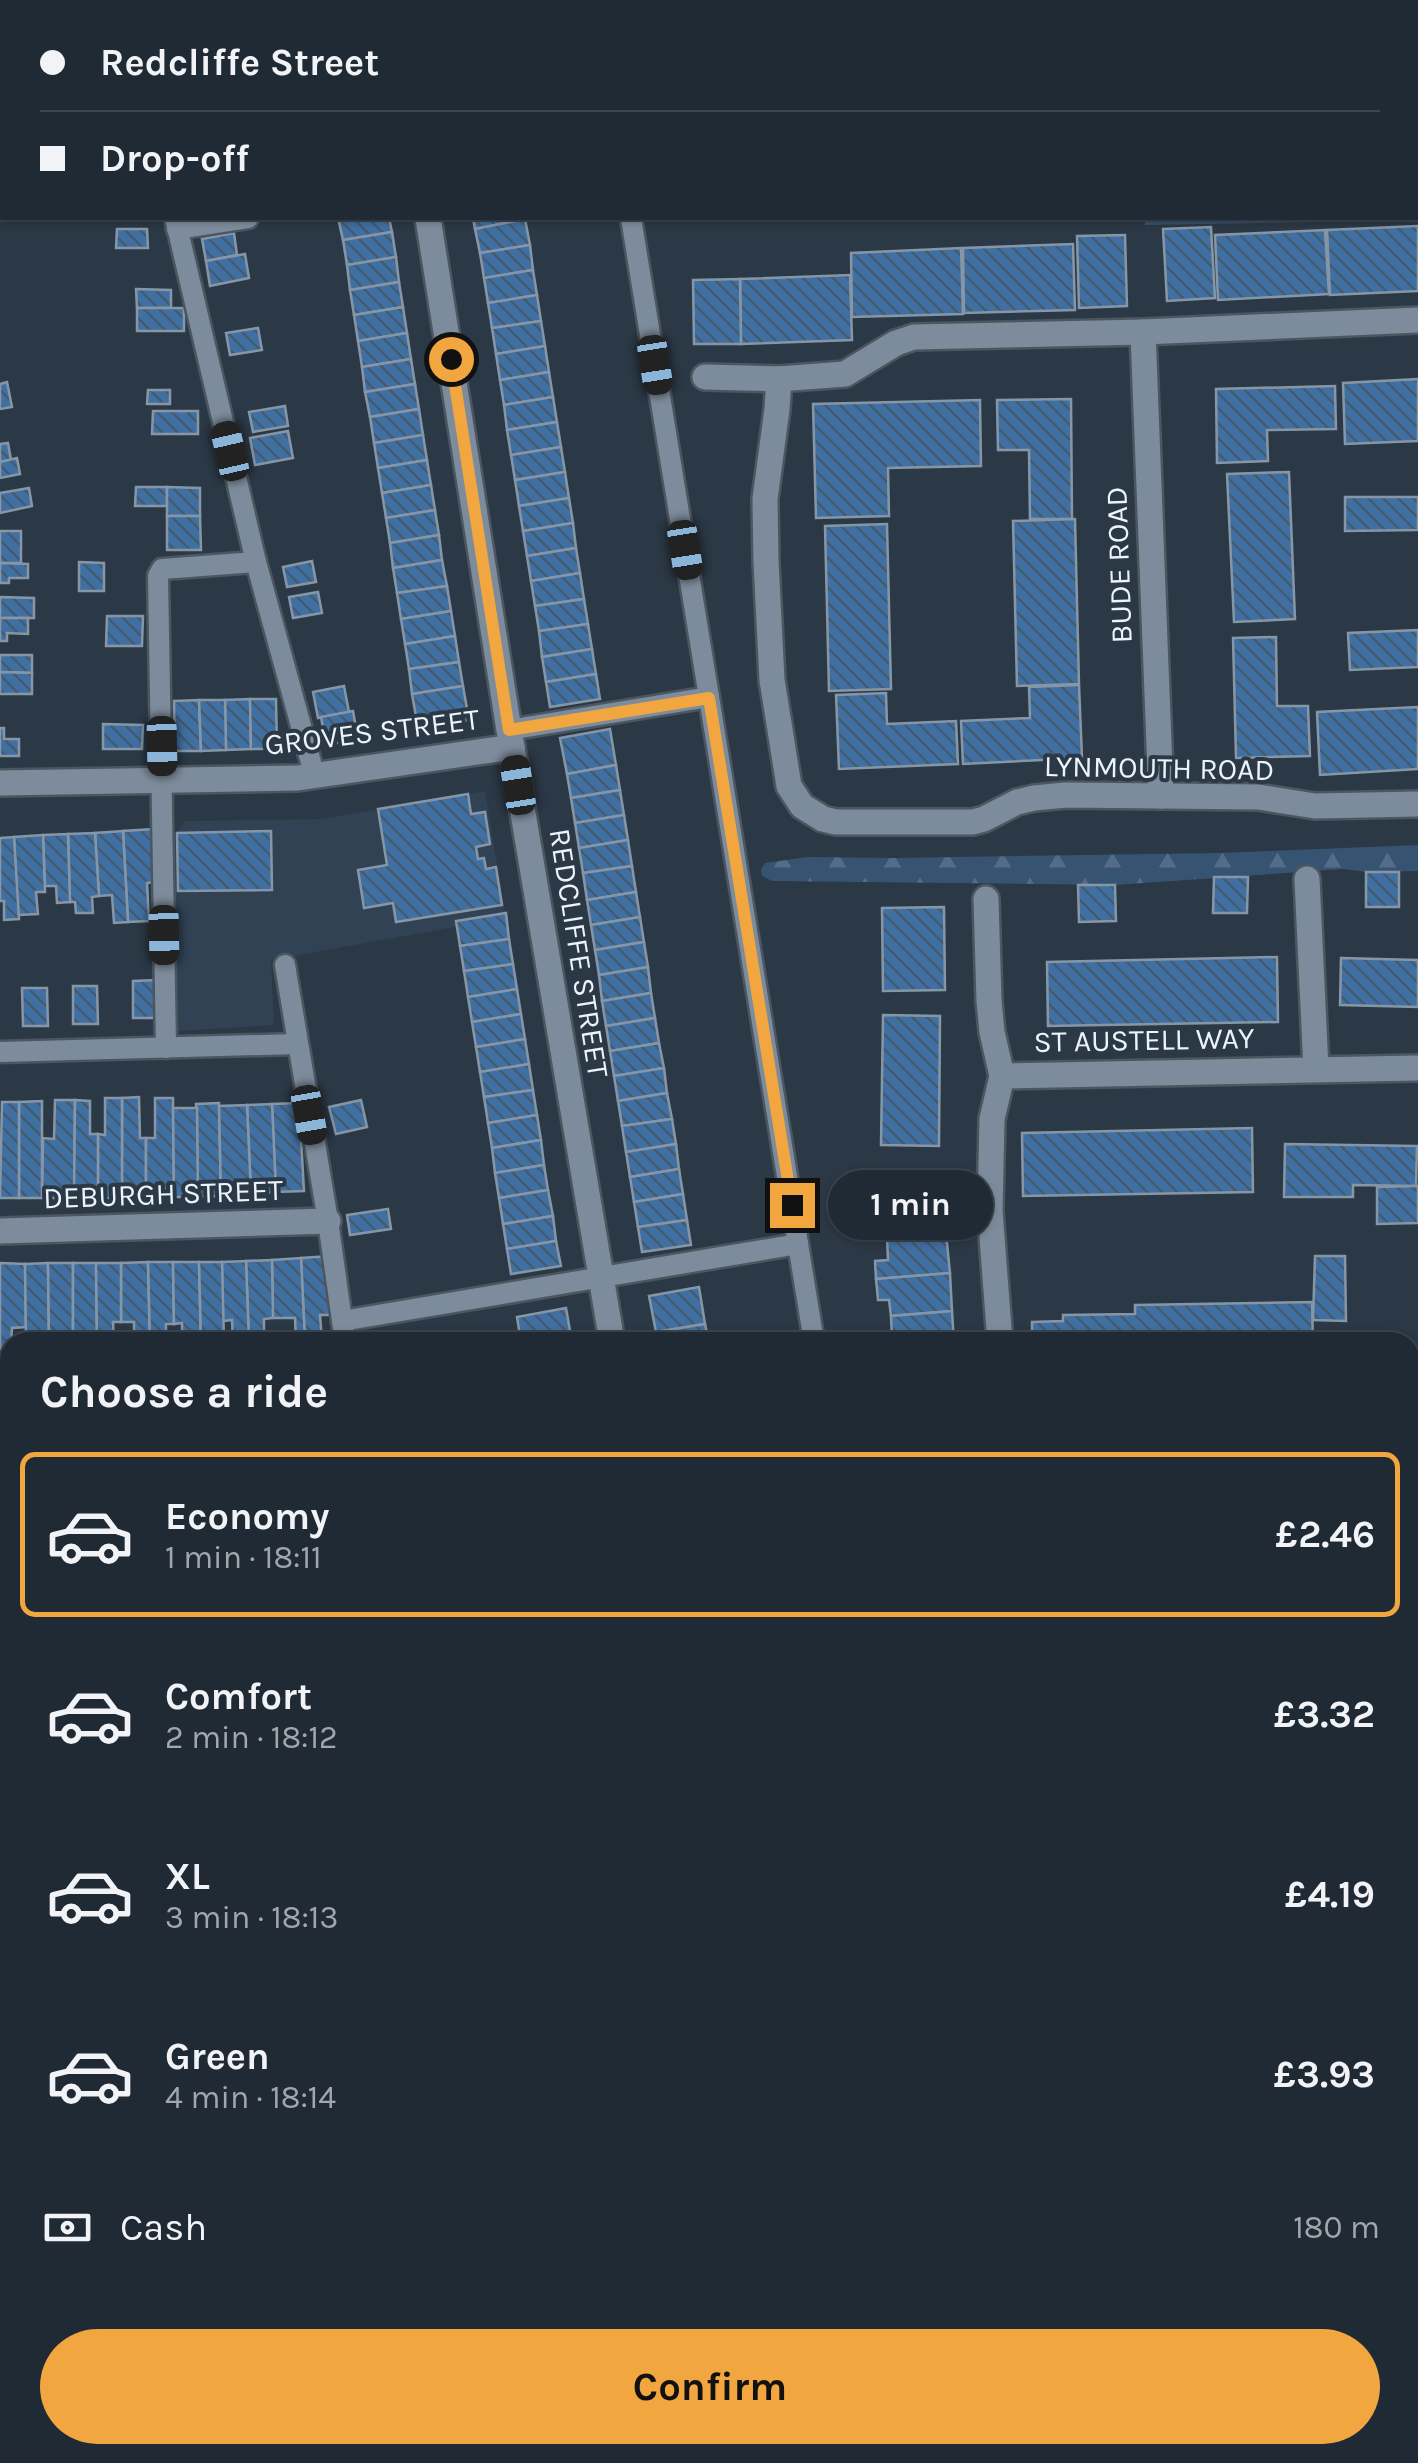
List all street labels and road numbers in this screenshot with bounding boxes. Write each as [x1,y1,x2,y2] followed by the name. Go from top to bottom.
[1098,486,1140,644] street label: BUDE ROAD
[263,701,481,763] street label: GROVES STREET
[1044,748,1274,788] street label: LYNMOUTH ROAD
[542,826,616,1080] street label: REDCLIFFE STREET
[1033,1020,1255,1060] street label: ST AUSTELL WAY
[42,1172,284,1216] street label: DEBURGH STREET

